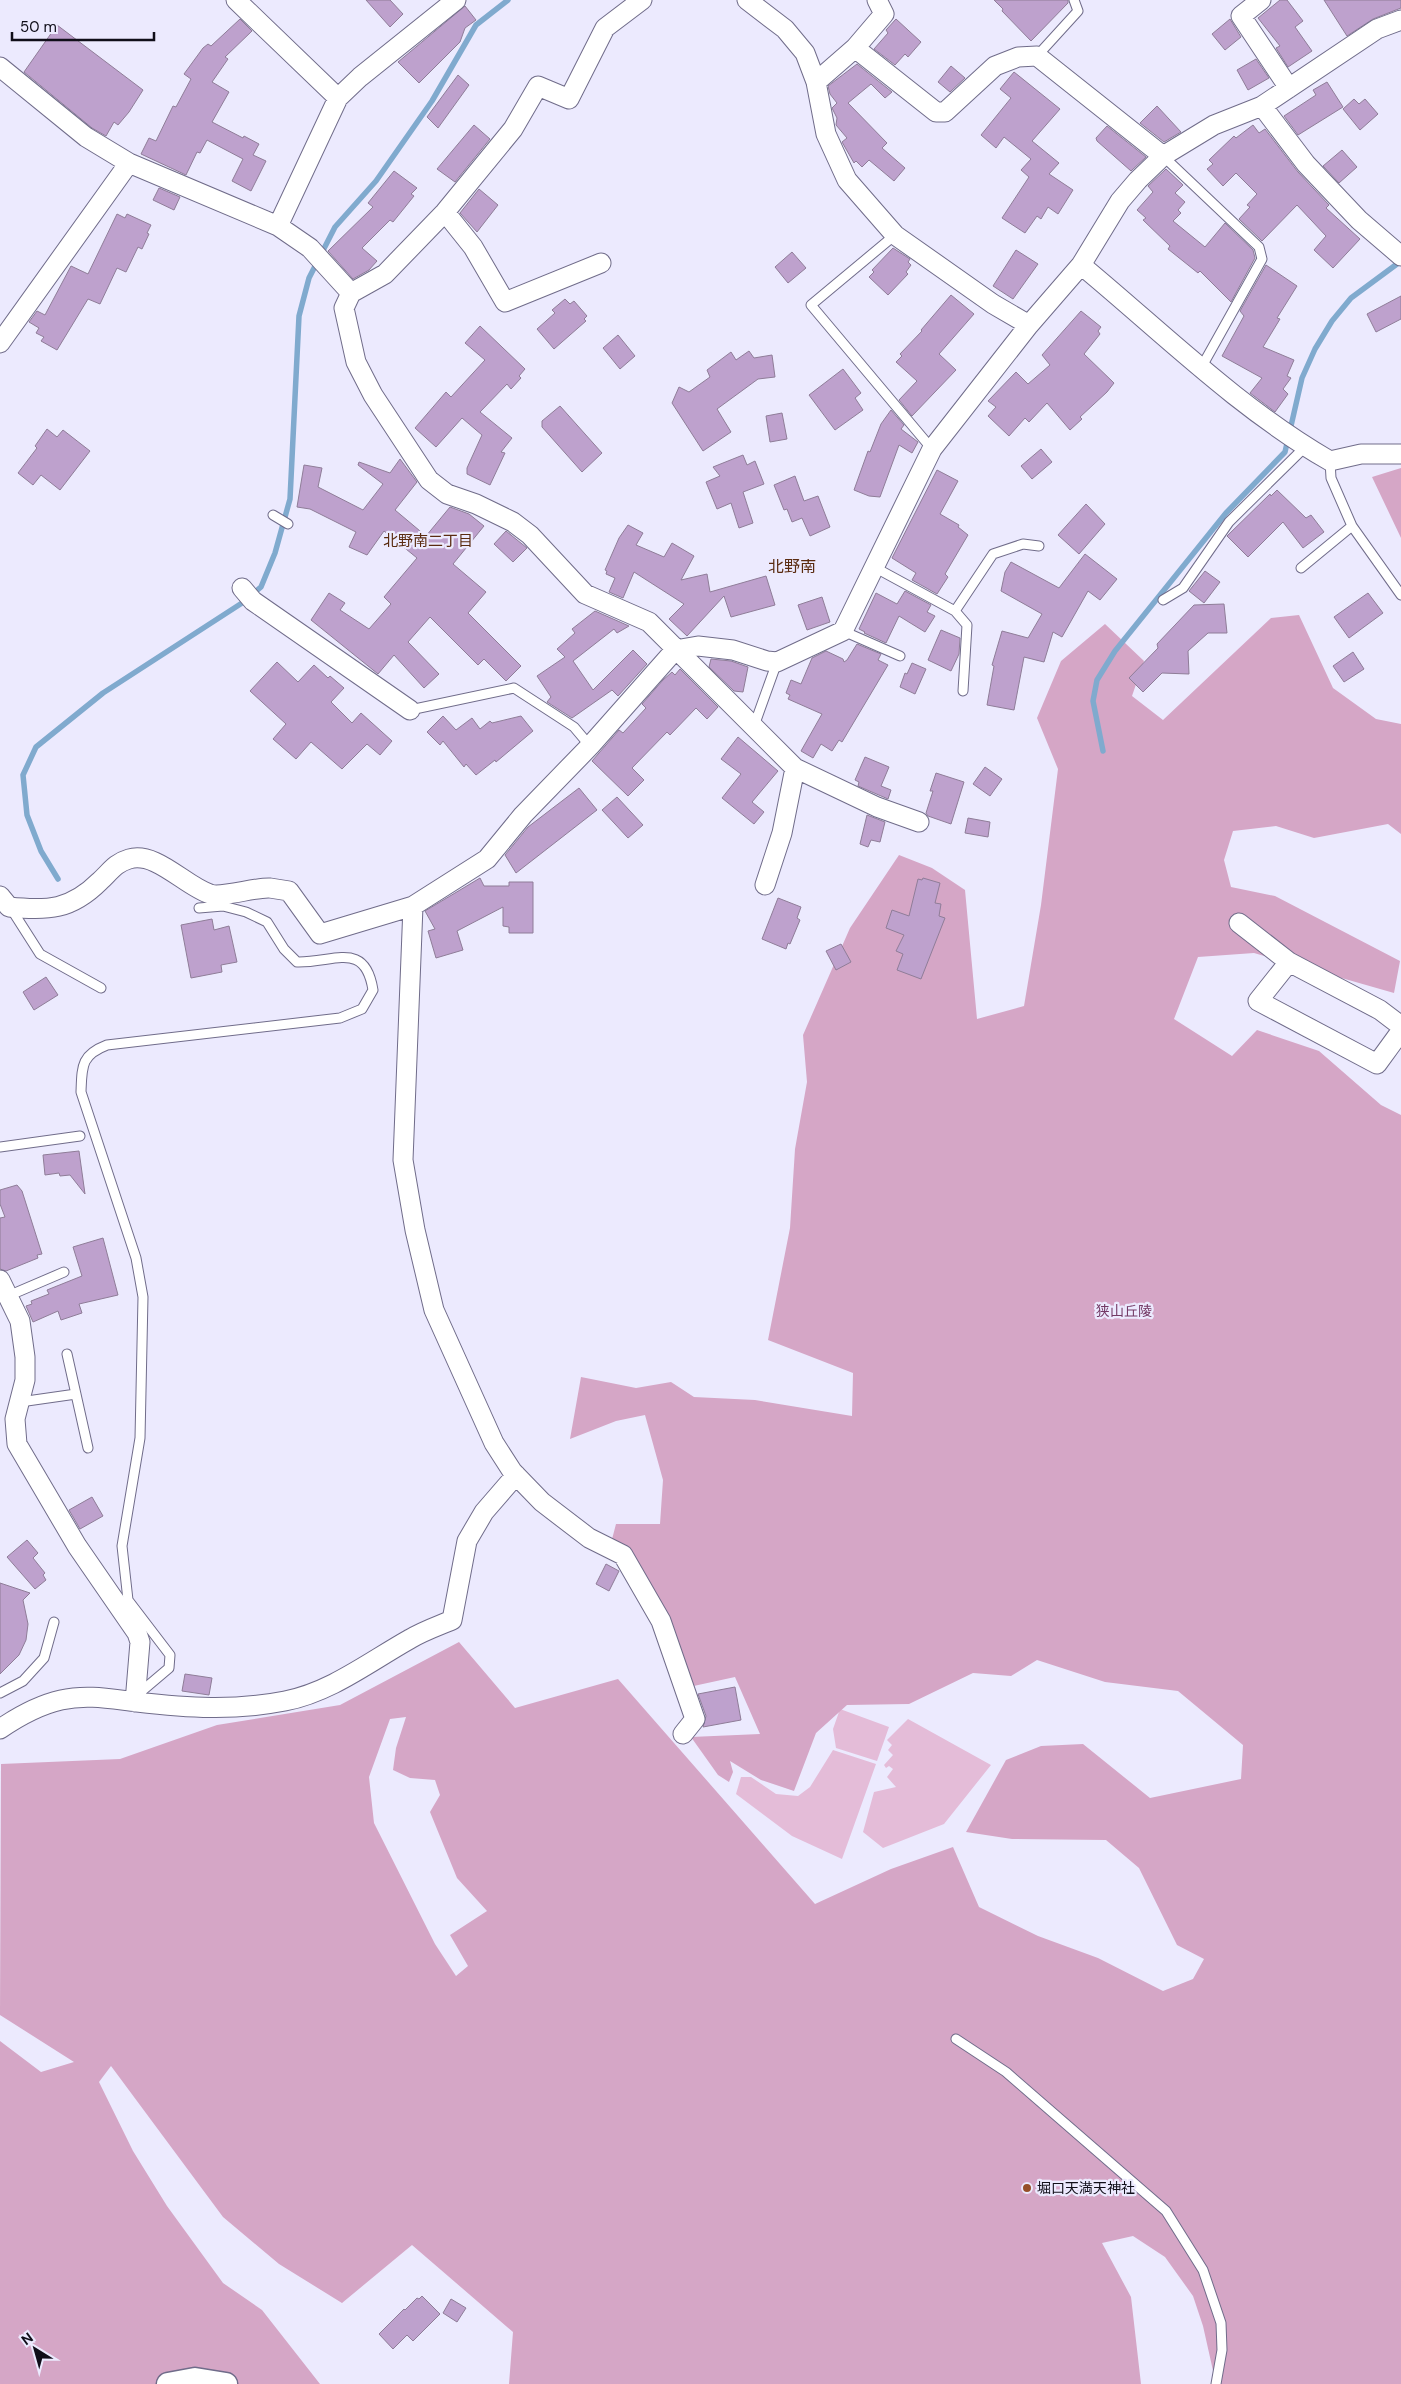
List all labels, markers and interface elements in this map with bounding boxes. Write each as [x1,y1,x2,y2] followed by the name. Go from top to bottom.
[12,10,155,42] scale bar
[20,17,57,37] text: 50 m
[383,531,473,551] district label: 北野南二丁目
[768,556,816,577] district label: 北野南
[1096,1302,1152,1320] park label: 狭山丘陵
[1037,2179,1135,2197] place label: 堀口天満天神社
[1021,2182,1033,2194] marker: 堀口天満天神社
[10,2324,60,2374] north arrow
[18,2328,37,2349] text: N

